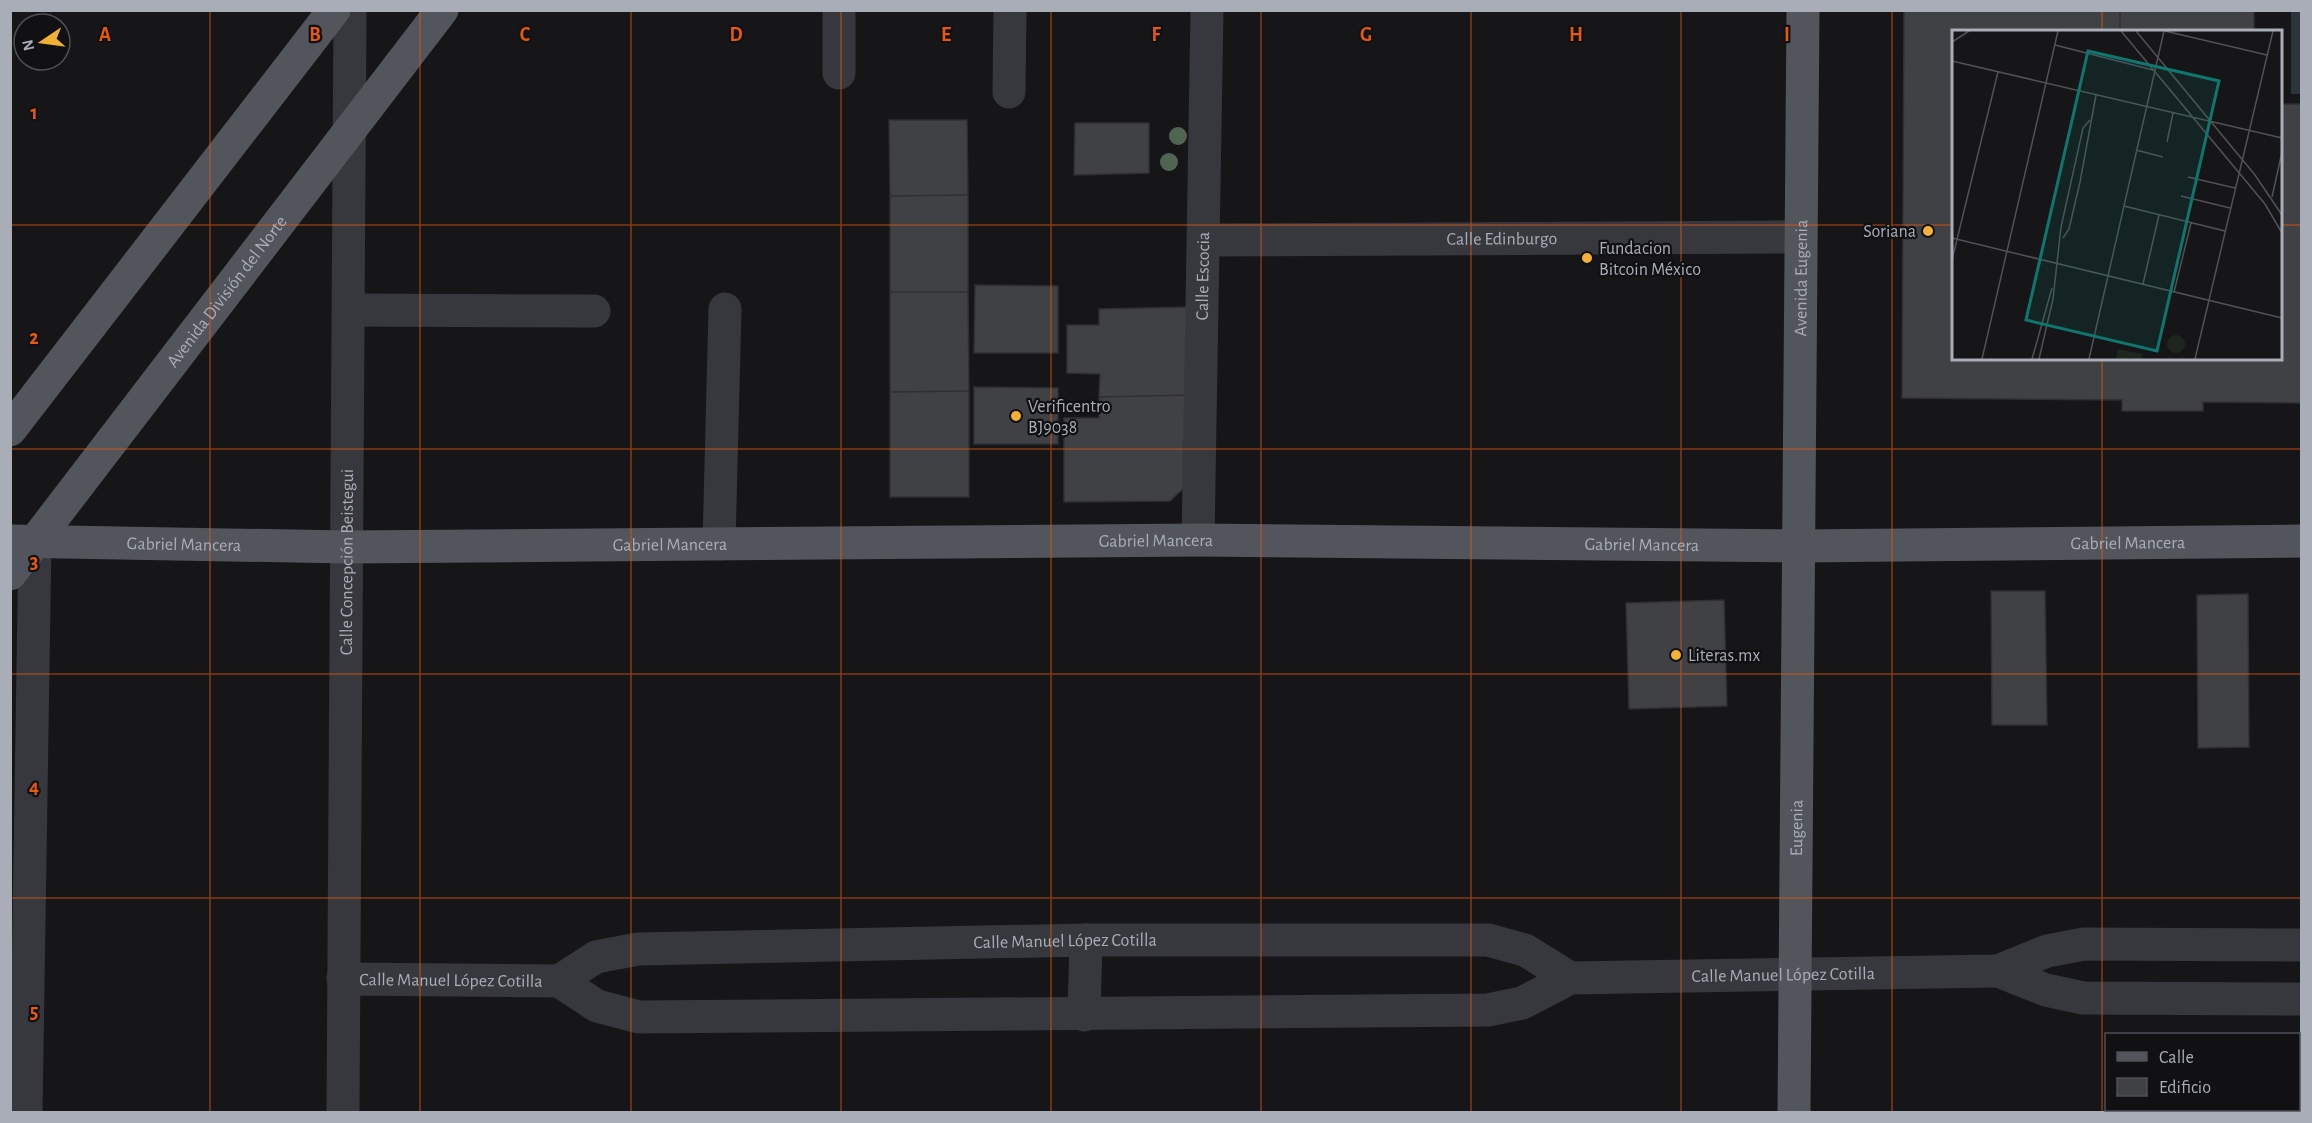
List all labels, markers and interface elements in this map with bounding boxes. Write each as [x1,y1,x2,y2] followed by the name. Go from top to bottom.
[12,12,72,72] north arrow
[99,25,111,45] text: A
[309,25,321,45] text: B
[520,25,531,45] text: C
[729,25,743,45] text: D
[941,25,951,45] text: E
[1151,25,1161,45] text: F
[1360,25,1372,45] text: G
[1569,25,1583,45] text: H
[1784,25,1790,45] text: I
[1952,30,2282,360] inset map
[19,38,37,52] text: N
[30,103,38,123] text: 1
[164,213,291,371] street label: Avenida División del Norte
[1792,220,1811,336] street label: Avenida Eugenia
[1863,223,1916,241] place label: Soriana
[1921,224,1935,238] marker: Soriana
[1447,230,1558,249] street label: Calle Edinburgo
[1194,232,1213,321] street label: Calle Escocia
[1599,240,1701,279] place label: Fundacion Bitcoin México
[1580,251,1594,265] marker: Fundacion Bitcoin México
[29,328,39,348] text: 2
[1028,398,1111,437] place label: Verificentro BJ9038
[1009,409,1023,423] marker: Verificentro BJ9038
[338,469,357,655] street label: Calle Concepción Beistegui
[1099,532,1213,551] street label: Gabriel Mancera
[2070,534,2185,553] street label: Gabriel Mancera
[126,535,241,555] street label: Gabriel Mancera
[613,536,727,555] street label: Gabriel Mancera
[1584,536,1699,555] street label: Gabriel Mancera
[30,552,38,572] text: 3
[1688,647,1760,665] place label: Literas.mx
[1669,648,1683,662] marker: Literas.mx
[29,777,39,797] text: 4
[1788,800,1807,856] street label: Eugenia
[973,932,1157,952] street label: Calle Manuel López Cotilla
[1691,965,1875,986] street label: Calle Manuel López Cotilla
[359,971,543,991] street label: Calle Manuel López Cotilla
[30,1002,38,1022] text: 5
[2105,1033,2300,1111] legend
[2159,1049,2194,1067] text: Calle
[2159,1079,2211,1097] text: Edificio

